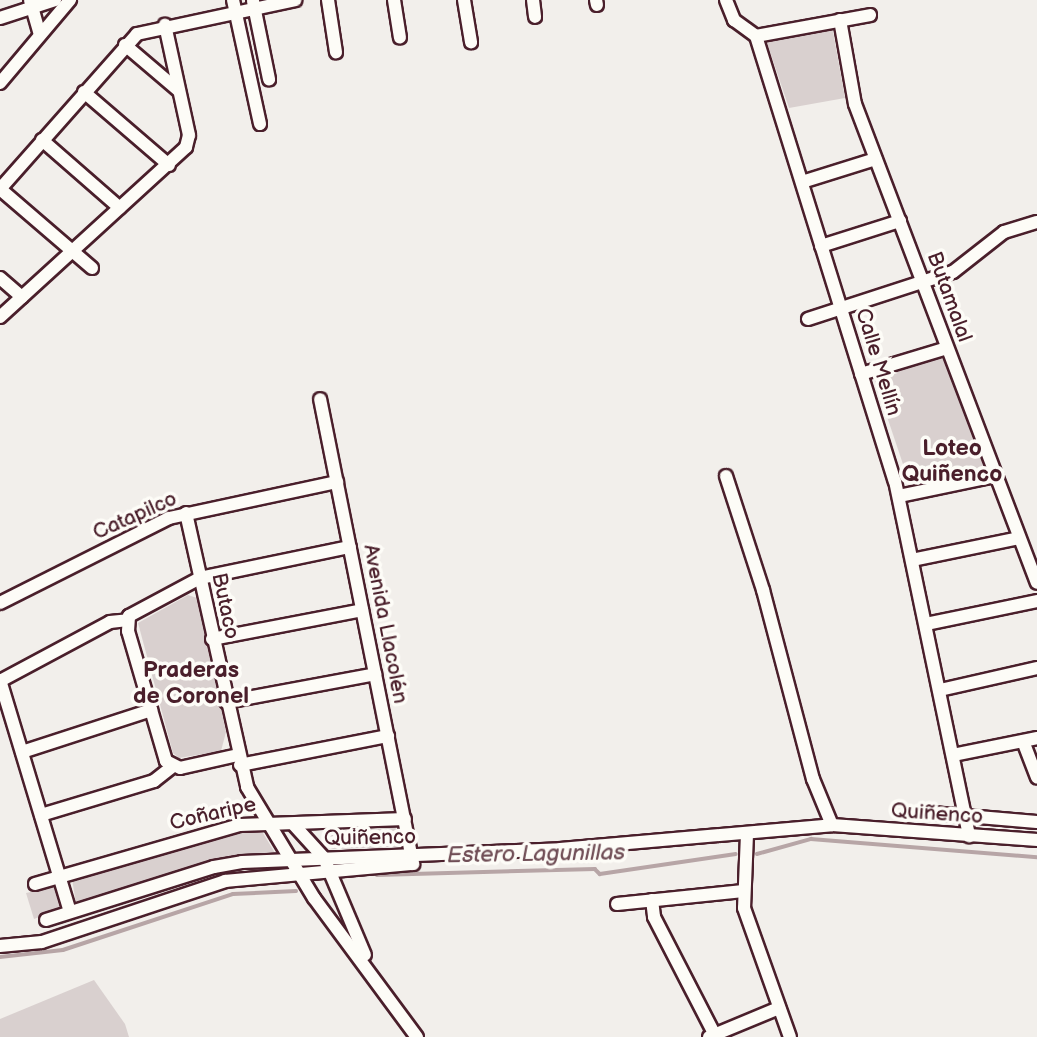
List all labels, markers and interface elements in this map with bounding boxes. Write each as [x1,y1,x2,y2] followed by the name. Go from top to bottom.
[921,248,977,346] street label: Butamalal
[850,305,906,419] street label: Calle Mellín
[902,434,1002,488] district label: Loteo Quiñenco
[89,486,181,546] street label: Catapilco
[357,542,413,706] street label: Avenida Llacolén
[206,571,244,641] street label: Butaco
[133,656,249,710] district label: Praderas de Coronel
[167,792,259,836] street label: Coñaripe
[890,798,984,830] street label: Quiñenco
[324,825,416,851] street label: Quiñenco
[447,839,625,869] water label: Estero Lagunillas

